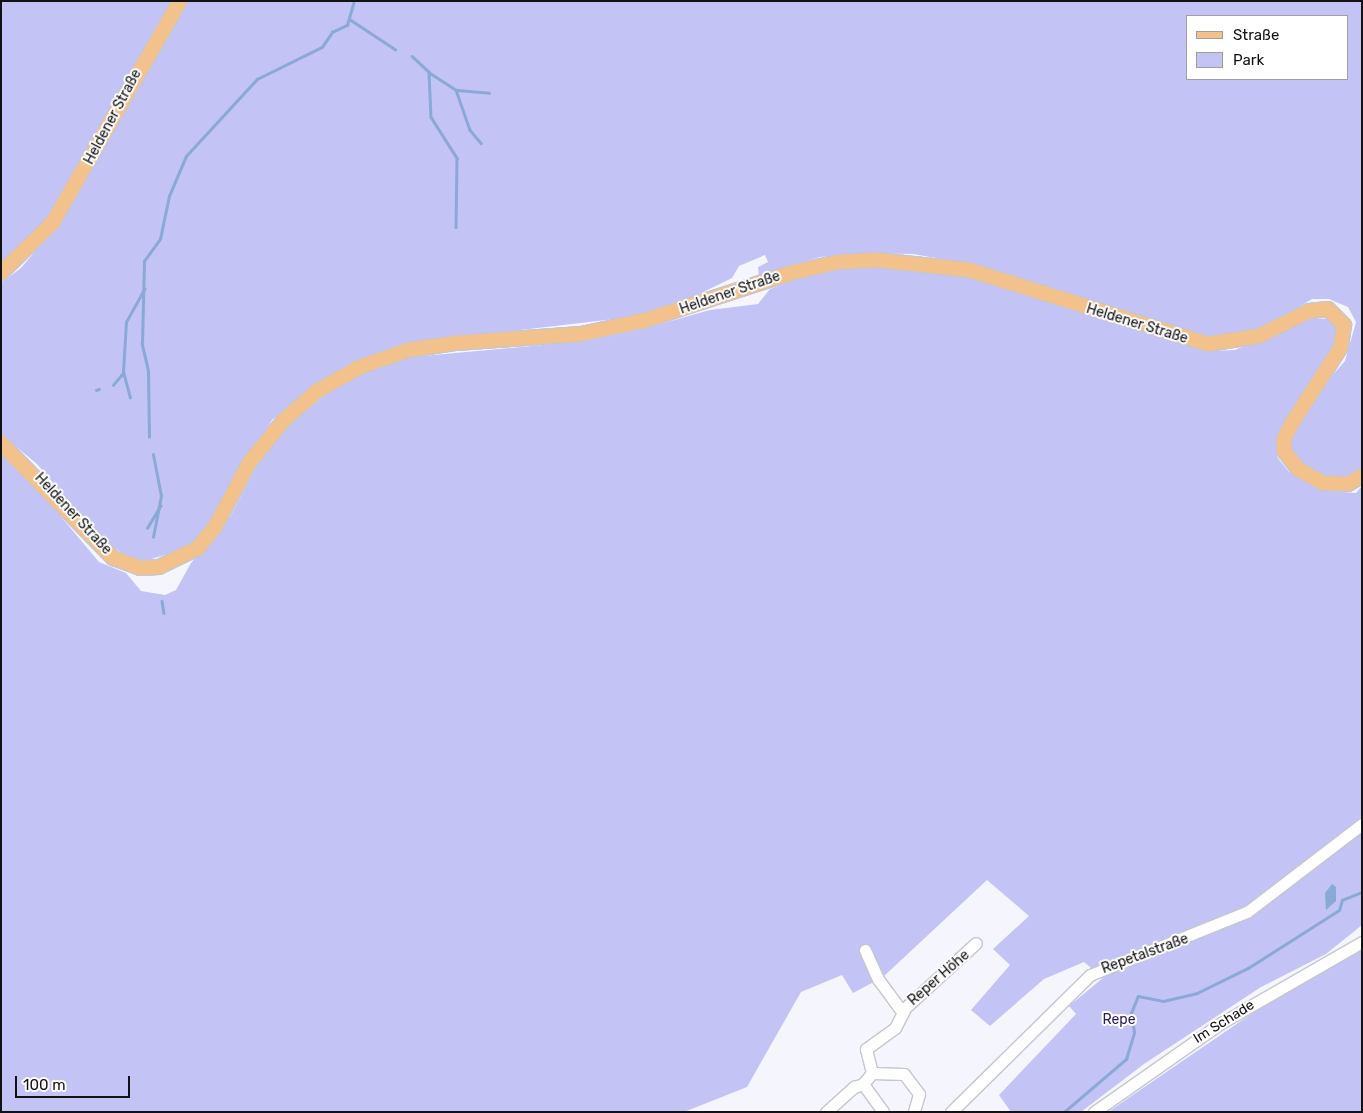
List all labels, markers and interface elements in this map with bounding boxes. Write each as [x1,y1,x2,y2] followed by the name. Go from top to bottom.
[1186,15,1348,80] legend
[1233,26,1279,44] text: Straße
[1233,51,1264,69] text: Park
[81,66,145,168] street label: Heldener Straße
[677,268,783,318] street label: Heldener Straße
[1084,301,1190,347] street label: Heldener Straße
[31,470,115,558] street label: Heldener Straße
[1099,930,1191,978] street label: Repetalstraße
[905,947,973,1009] street label: Reper Höhe
[1190,997,1258,1047] street label: Im Schade
[1102,1012,1136,1028] park label: Repe
[18,1066,132,1098] scale bar
[23,1076,65,1094] text: 100 m

